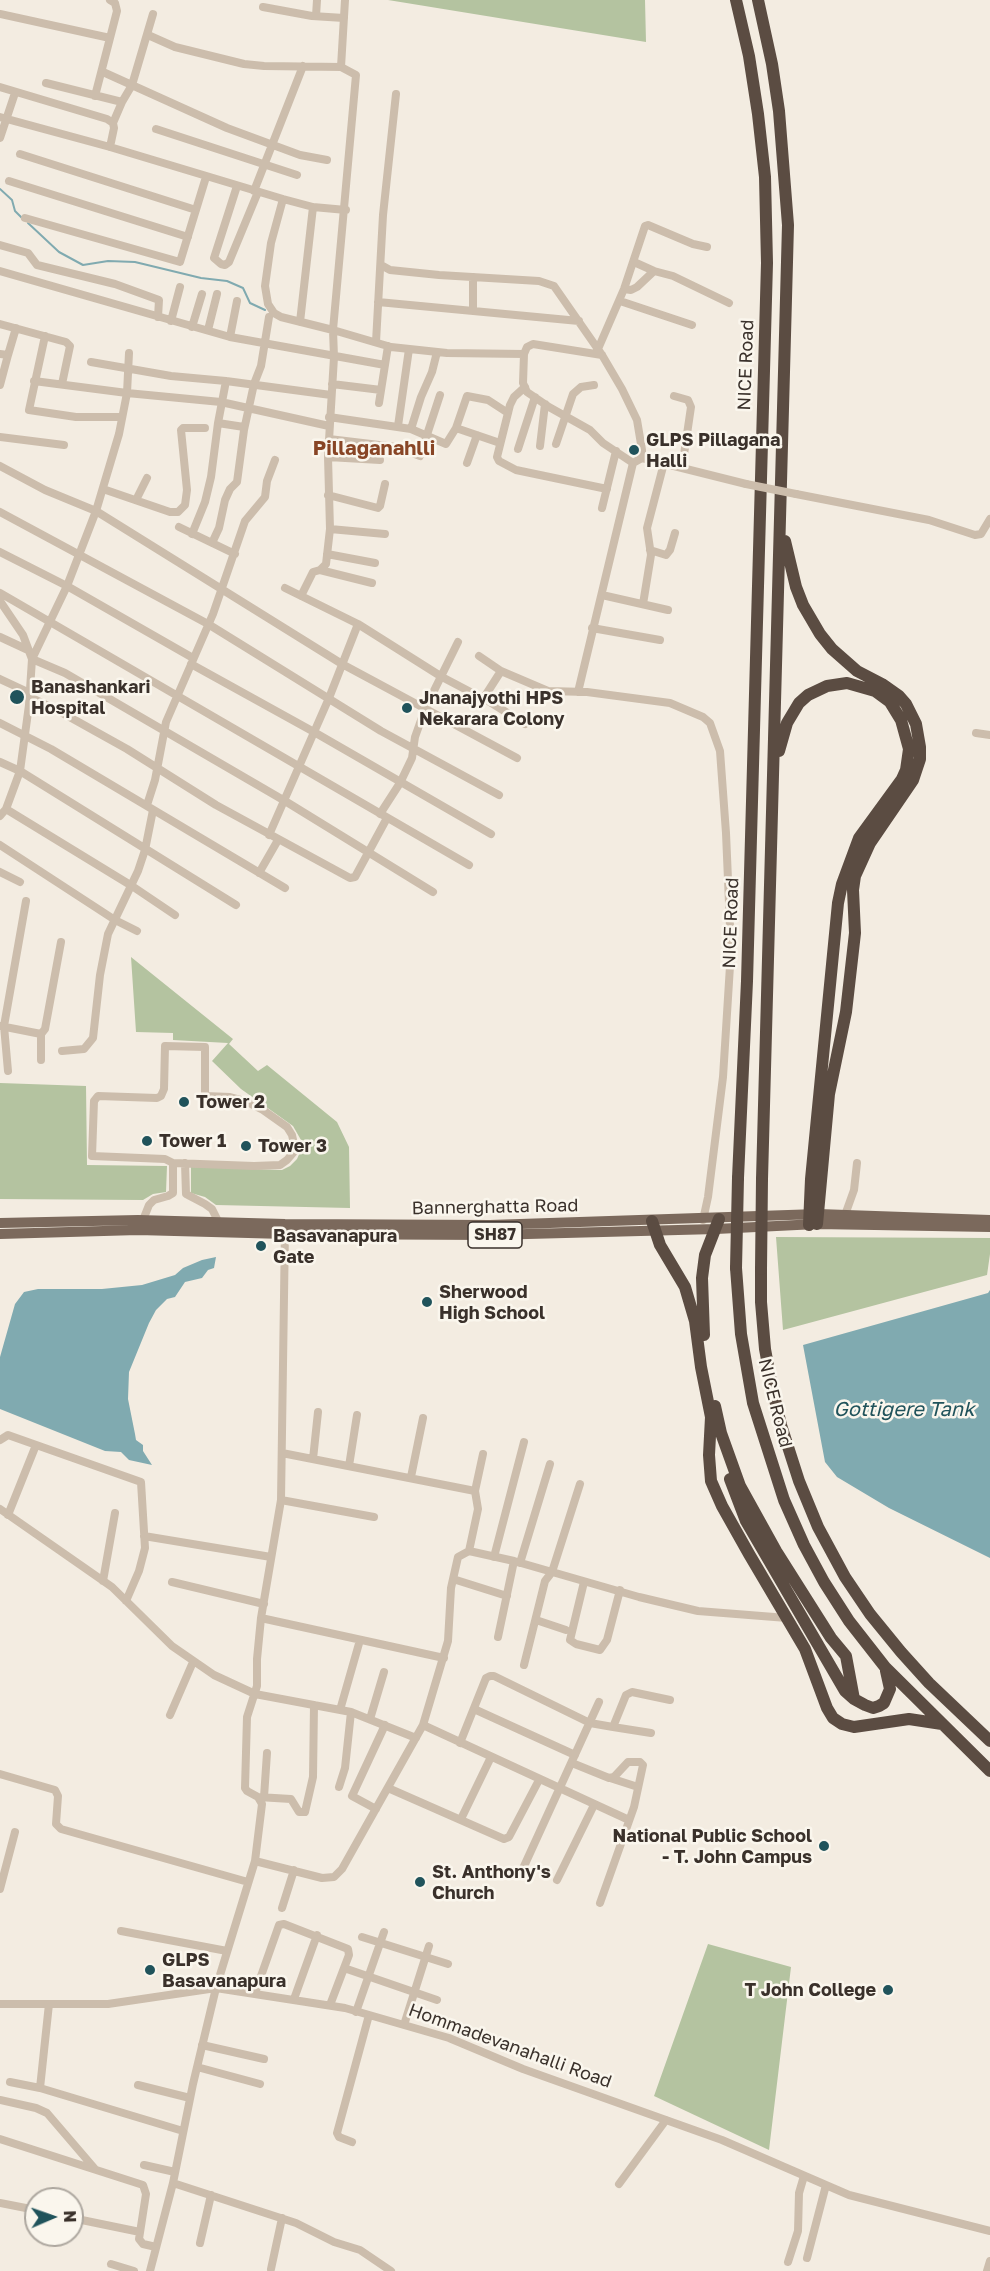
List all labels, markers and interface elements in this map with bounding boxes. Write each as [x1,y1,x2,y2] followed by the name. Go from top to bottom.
[734,319,758,411] street label: NICE Road
[646,429,780,472] place label: GLPS Pillagana Halli
[313,437,435,461] district label: Pillaganahlli
[627,443,641,457] marker: GLPS Pillagana Halli
[31,676,150,718] place label: Banashankari Hospital
[419,687,565,730] place label: Jnanajyothi HPS Nekarara Colony
[8,688,26,706] marker: Banashankari Hospital
[400,701,414,715] marker: Jnanajyothi HPS Nekarara Colony
[719,877,743,969] street label: NICE Road
[196,1091,265,1113] place label: Tower 2
[177,1095,191,1109] marker: Tower 2
[159,1130,226,1152] place label: Tower 1
[140,1134,154,1148] marker: Tower 1
[258,1135,327,1157] place label: Tower 3
[239,1139,253,1153] marker: Tower 3
[411,1195,579,1219] street label: Bannerghatta Road
[468,1222,522,1248] road number: SH87
[273,1225,397,1268] place label: Basavanapura Gate
[254,1239,268,1253] marker: Basavanapura Gate
[439,1281,545,1324] place label: Sherwood High School
[420,1295,434,1309] marker: Sherwood High School
[753,1356,797,1450] street label: NICE Road
[834,1398,974,1422] water label: Gottigere Tank
[613,1825,812,1868] place label: National Public School - T. John Campus
[817,1839,831,1853] marker: National Public School - T. John Campus
[432,1861,551,1904] place label: St. Anthony's Church
[413,1875,427,1889] marker: St. Anthony's Church
[162,1949,286,1992] place label: GLPS Basavanapura
[143,1963,157,1977] marker: GLPS Basavanapura
[745,1979,876,2001] place label: T John College
[881,1983,895,1997] marker: T John College
[405,1999,615,2093] street label: Hommadevanahalli Road
[24,2187,84,2247] north arrow
[60,2210,80,2223] text: N

